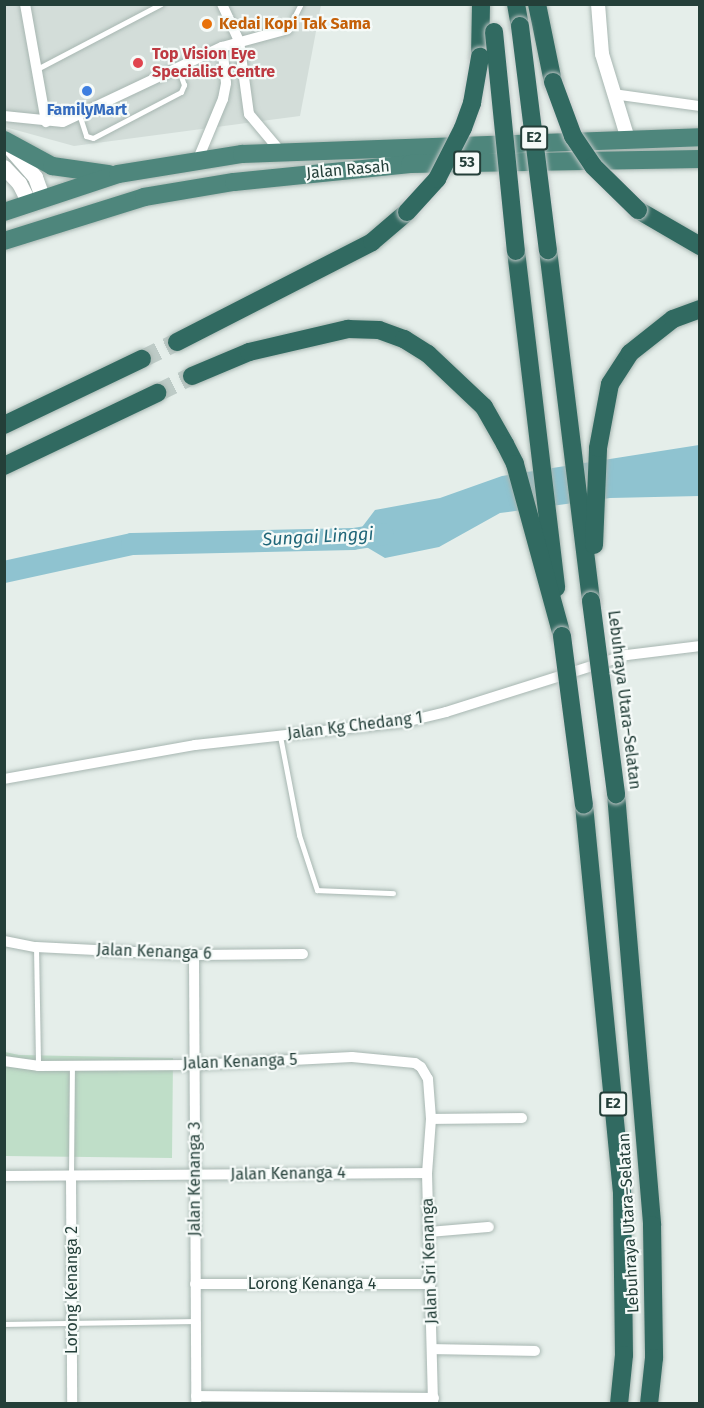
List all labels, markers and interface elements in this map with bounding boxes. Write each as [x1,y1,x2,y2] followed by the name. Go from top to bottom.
[219,14,371,34] place label: Kedai Kopi Tak Sama
[200,17,214,31] marker: Kedai Kopi Tak Sama
[152,44,275,82] place label: Top Vision Eye Specialist Centre
[129,54,147,72] marker: Top Vision Eye Specialist Centre
[80,84,94,98] marker: FamilyMart
[47,100,127,120] place label: FamilyMart
[519,126,549,150] road number: E2
[452,151,482,175] road number: 53
[305,157,391,183] street label: Jalan Rasah
[262,523,374,551] water label: Sungai Linggi
[603,609,645,791] street label: Lebuhraya Utara–Selatan
[286,708,424,744] street label: Jalan Kg Chedang 1
[96,940,212,964] street label: Jalan Kenanga 6
[182,1050,298,1074] street label: Jalan Kenanga 5
[598,1092,628,1116] road number: E2
[185,1122,205,1236] street label: Jalan Kenanga 3
[615,1132,643,1314] street label: Lebuhraya Utara–Selatan
[230,1163,346,1185] street label: Jalan Kenanga 4
[418,1198,442,1324] street label: Jalan Sri Kenanga
[62,1226,82,1354] street label: Lorong Kenanga 2
[248,1274,376,1294] street label: Lorong Kenanga 4

